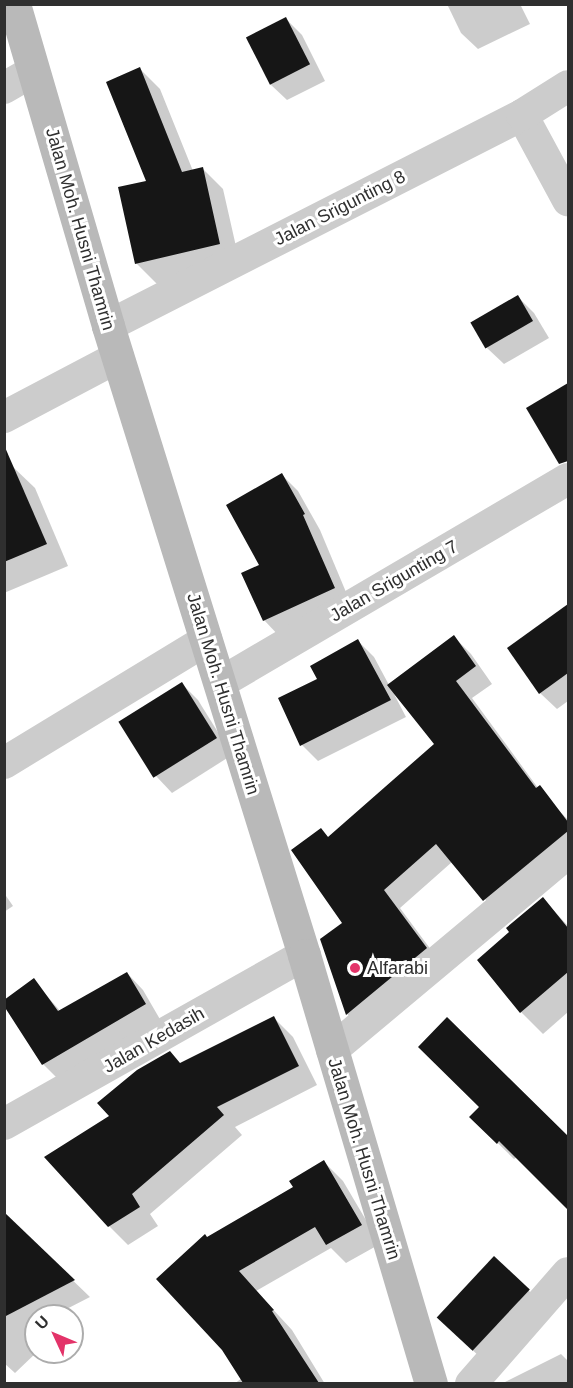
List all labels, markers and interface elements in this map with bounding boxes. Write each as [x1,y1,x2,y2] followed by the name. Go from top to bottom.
[41,125,119,333] street label: Jalan Moh. Husni Thamrin
[271,166,409,250] street label: Jalan Srigunting 8
[326,536,462,626] street label: Jalan Srigunting 7
[182,590,264,798] street label: Jalan Moh. Husni Thamrin
[367,957,428,979] place label: Alfarabi
[348,961,362,975] marker: Alfarabi
[100,1002,208,1078] street label: Jalan Kedasih
[323,1055,405,1263] street label: Jalan Moh. Husni Thamrin
[24,1304,84,1364] north arrow
[32,1312,52,1333] text: U

